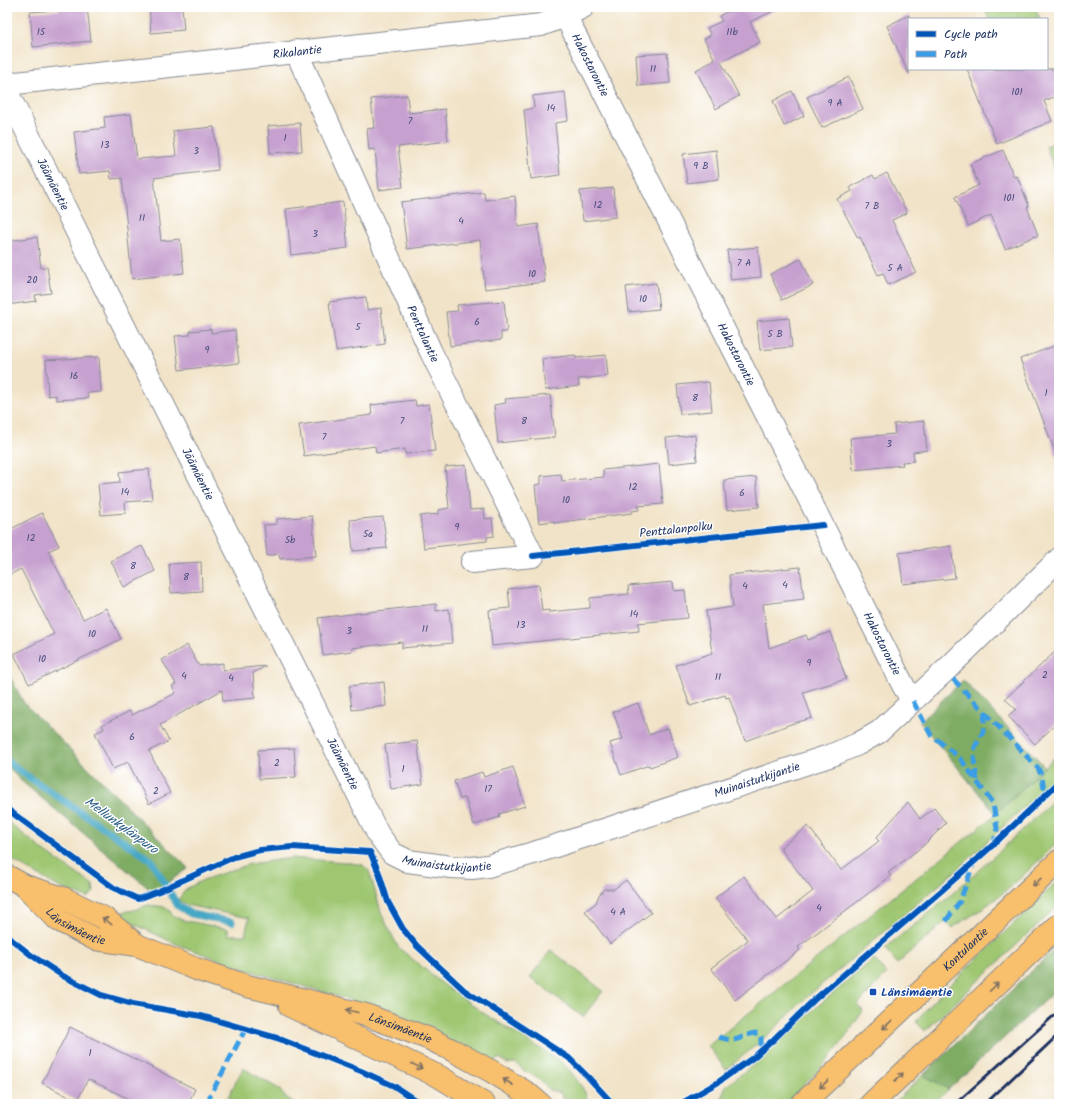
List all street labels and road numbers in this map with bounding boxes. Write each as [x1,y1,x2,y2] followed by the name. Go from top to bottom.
[566,30,615,101] street label: Hakostarontie
[272,40,323,64] street label: Rikalantie
[32,154,75,214] street label: Jäämäentie
[402,302,445,366] street label: Penttalantie
[712,319,760,390] street label: Hakostarontie
[177,444,219,504] street label: Jäämäentie
[638,517,714,543] street label: Penttalanpolku
[858,609,906,679] street label: Hakostarontie
[322,734,364,794] street label: Jäämäentie
[711,756,803,803] street label: Muinaistutkijantie
[398,850,494,878] street label: Muinaistutkijantie
[41,903,107,950] street label: Länsimäentie
[938,922,993,976] street label: Kontulantie
[366,1007,435,1049] street label: Länsimäentie

